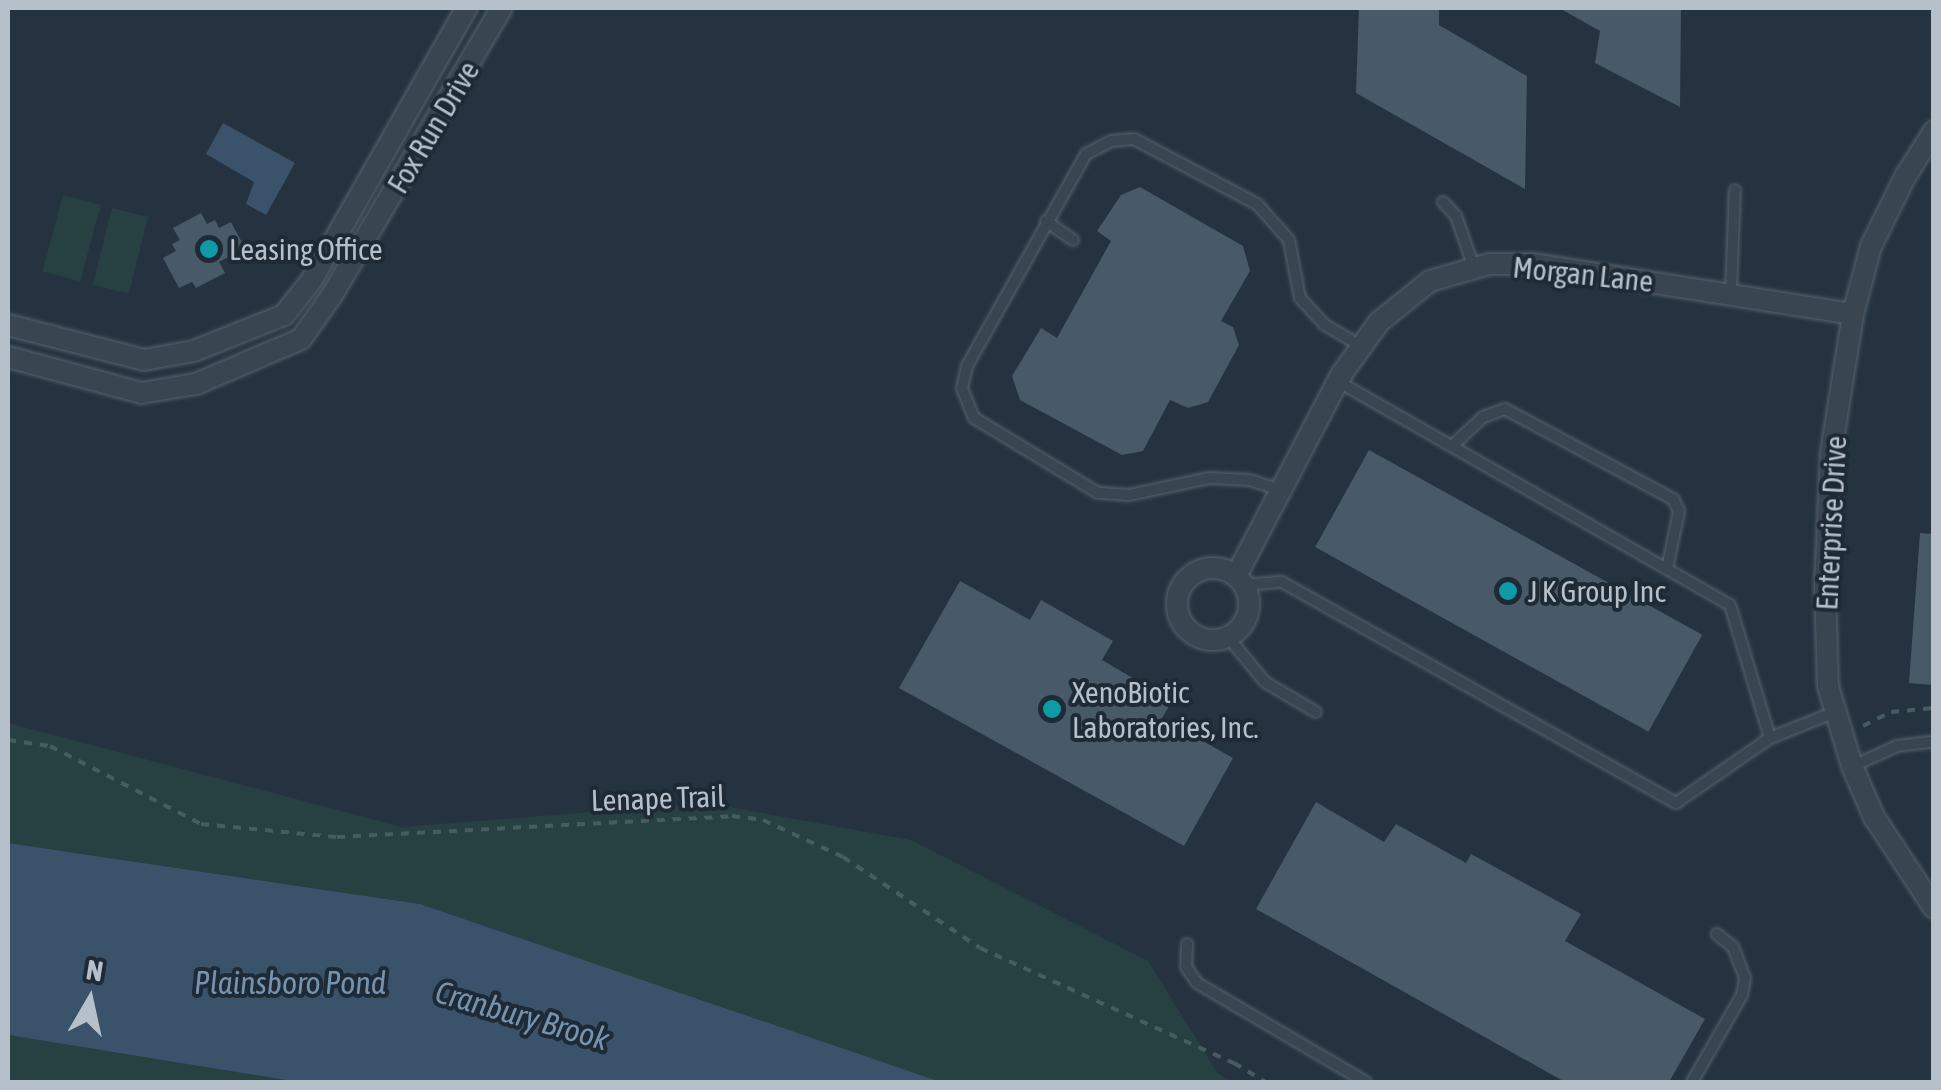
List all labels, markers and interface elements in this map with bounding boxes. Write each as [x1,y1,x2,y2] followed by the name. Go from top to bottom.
[379,54,487,200] street label: Fox Run Drive
[229,231,383,267] place label: Leasing Office
[198,238,220,260] marker: Leasing Office
[1511,249,1655,299] street label: Morgan Lane
[1808,435,1854,611] street label: Enterprise Drive
[1528,573,1665,609] place label: J K Group Inc
[1497,580,1519,602] marker: J K Group Inc
[1072,674,1259,744] place label: XenoBiotic Laboratories, Inc.
[1041,698,1063,720] marker: XenoBiotic Laboratories, Inc.
[590,778,726,818] street label: Lenape Trail
[40,950,140,1050] north arrow
[84,953,105,987] text: N
[194,964,386,1002] water label: Plainsboro Pond
[431,973,613,1059] water label: Cranbury Brook

